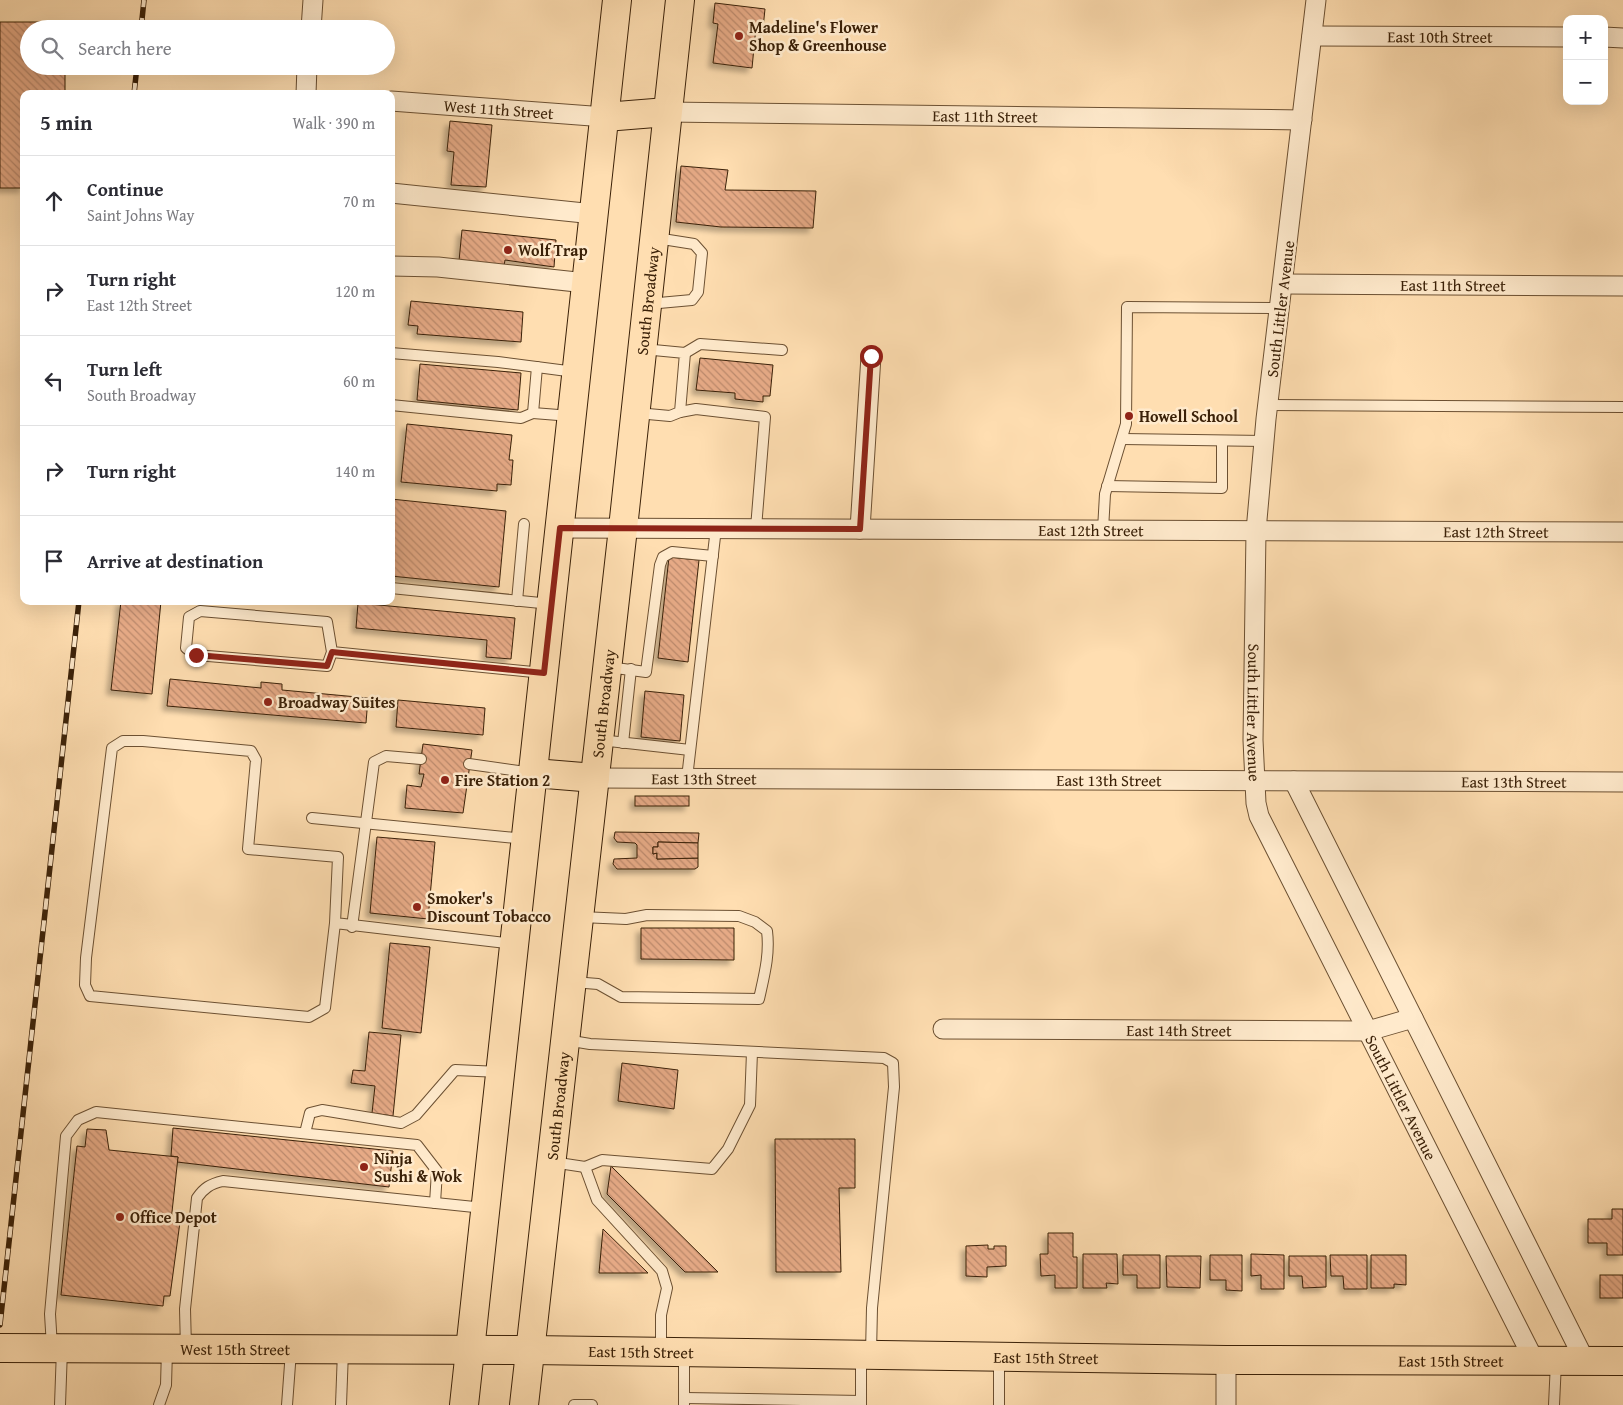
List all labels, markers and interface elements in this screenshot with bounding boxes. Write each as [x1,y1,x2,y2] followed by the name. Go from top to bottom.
[749,15,887,57] place label: Madeline's Flower Shop & Greenhouse
[1563,15,1608,105] map controls
[1563,15,1608,60] button: +
[20,20,395,75] search box
[1387,24,1493,49] street label: East 10th Street
[733,30,745,42] marker: Madeline's Flower Shop & Greenhouse
[38,34,66,62] icon: search
[78,34,172,62] text: Search here
[1563,60,1608,105] button: −
[443,93,555,125] street label: West 11th Street
[932,103,1038,129] street label: East 11th Street
[40,107,92,138] text: 5 min
[292,111,375,135] text: Walk · 390 m
[87,175,164,203] text: Continue
[40,187,68,215] icon: ahead
[343,189,375,213] text: 70 m
[87,203,195,227] text: Saint Johns Way
[518,238,588,262] place label: Wolf Trap
[1260,239,1300,379] street label: South Littler Avenue
[502,244,514,256] marker: Wolf Trap
[630,245,665,356] street label: South Broadway
[87,265,176,293] text: Turn right
[1400,273,1506,297] street label: East 11th Street
[40,277,68,305] icon: right
[335,279,375,303] text: 120 m
[87,293,192,317] text: East 12th Street
[860,345,883,368] route start
[87,355,162,383] text: Turn left
[40,367,68,395] icon: left
[343,369,375,393] text: 60 m
[87,383,196,407] text: South Broadway
[1139,404,1238,428] place label: Howell School
[1123,410,1135,422] marker: Howell School
[40,457,68,485] icon: right
[87,457,176,485] text: Turn right
[335,459,375,483] text: 140 m
[1038,518,1144,542] street label: East 12th Street
[1443,519,1549,544] street label: East 12th Street
[40,547,68,575] icon: arrive
[87,547,263,575] text: Arrive at destination
[185,644,208,667] route end
[1241,644,1267,782] street label: South Littler Avenue
[585,648,621,759] street label: South Broadway
[278,690,396,714] place label: Broadway Suites
[262,696,274,708] marker: Broadway Suites
[651,766,757,791] street label: East 13th Street
[455,768,550,792] place label: Fire Station 2
[1056,768,1162,792] street label: East 13th Street
[1461,769,1567,794] street label: East 13th Street
[439,774,451,786] marker: Fire Station 2
[427,886,551,928] place label: Smoker's Discount Tobacco
[411,901,423,913] marker: Smoker's Discount Tobacco
[1126,1018,1232,1042] street label: East 14th Street
[1359,1030,1443,1164] street label: South Littler Avenue
[540,1050,576,1161] street label: South Broadway
[374,1146,463,1188] place label: Ninja Sushi & Wok
[358,1161,370,1173] marker: Ninja Sushi & Wok
[130,1205,217,1229] place label: Office Depot
[114,1211,126,1223] marker: Office Depot
[180,1337,290,1361] street label: West 15th Street
[588,1339,694,1364] street label: East 15th Street
[993,1345,1099,1370] street label: East 15th Street
[1398,1348,1504,1373] street label: East 15th Street

